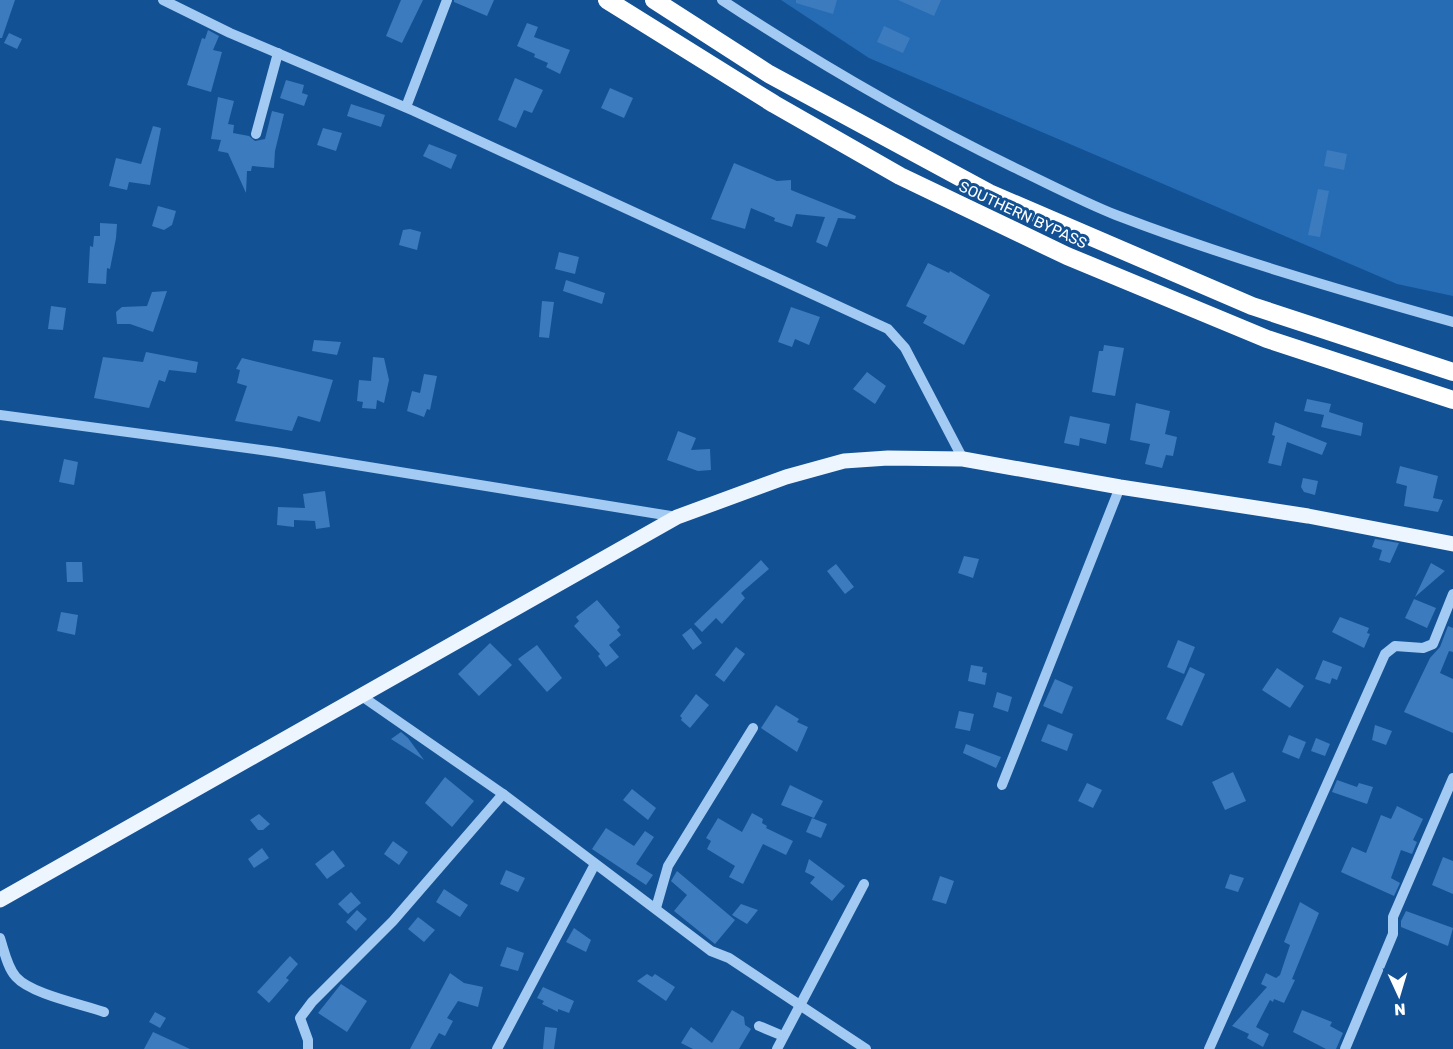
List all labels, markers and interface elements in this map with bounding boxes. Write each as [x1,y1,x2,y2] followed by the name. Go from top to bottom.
[956,177,1090,253] street label: SOUTHERN BYPASS
[1369,965,1429,1025] north arrow
[1394,1000,1406,1019] text: N

